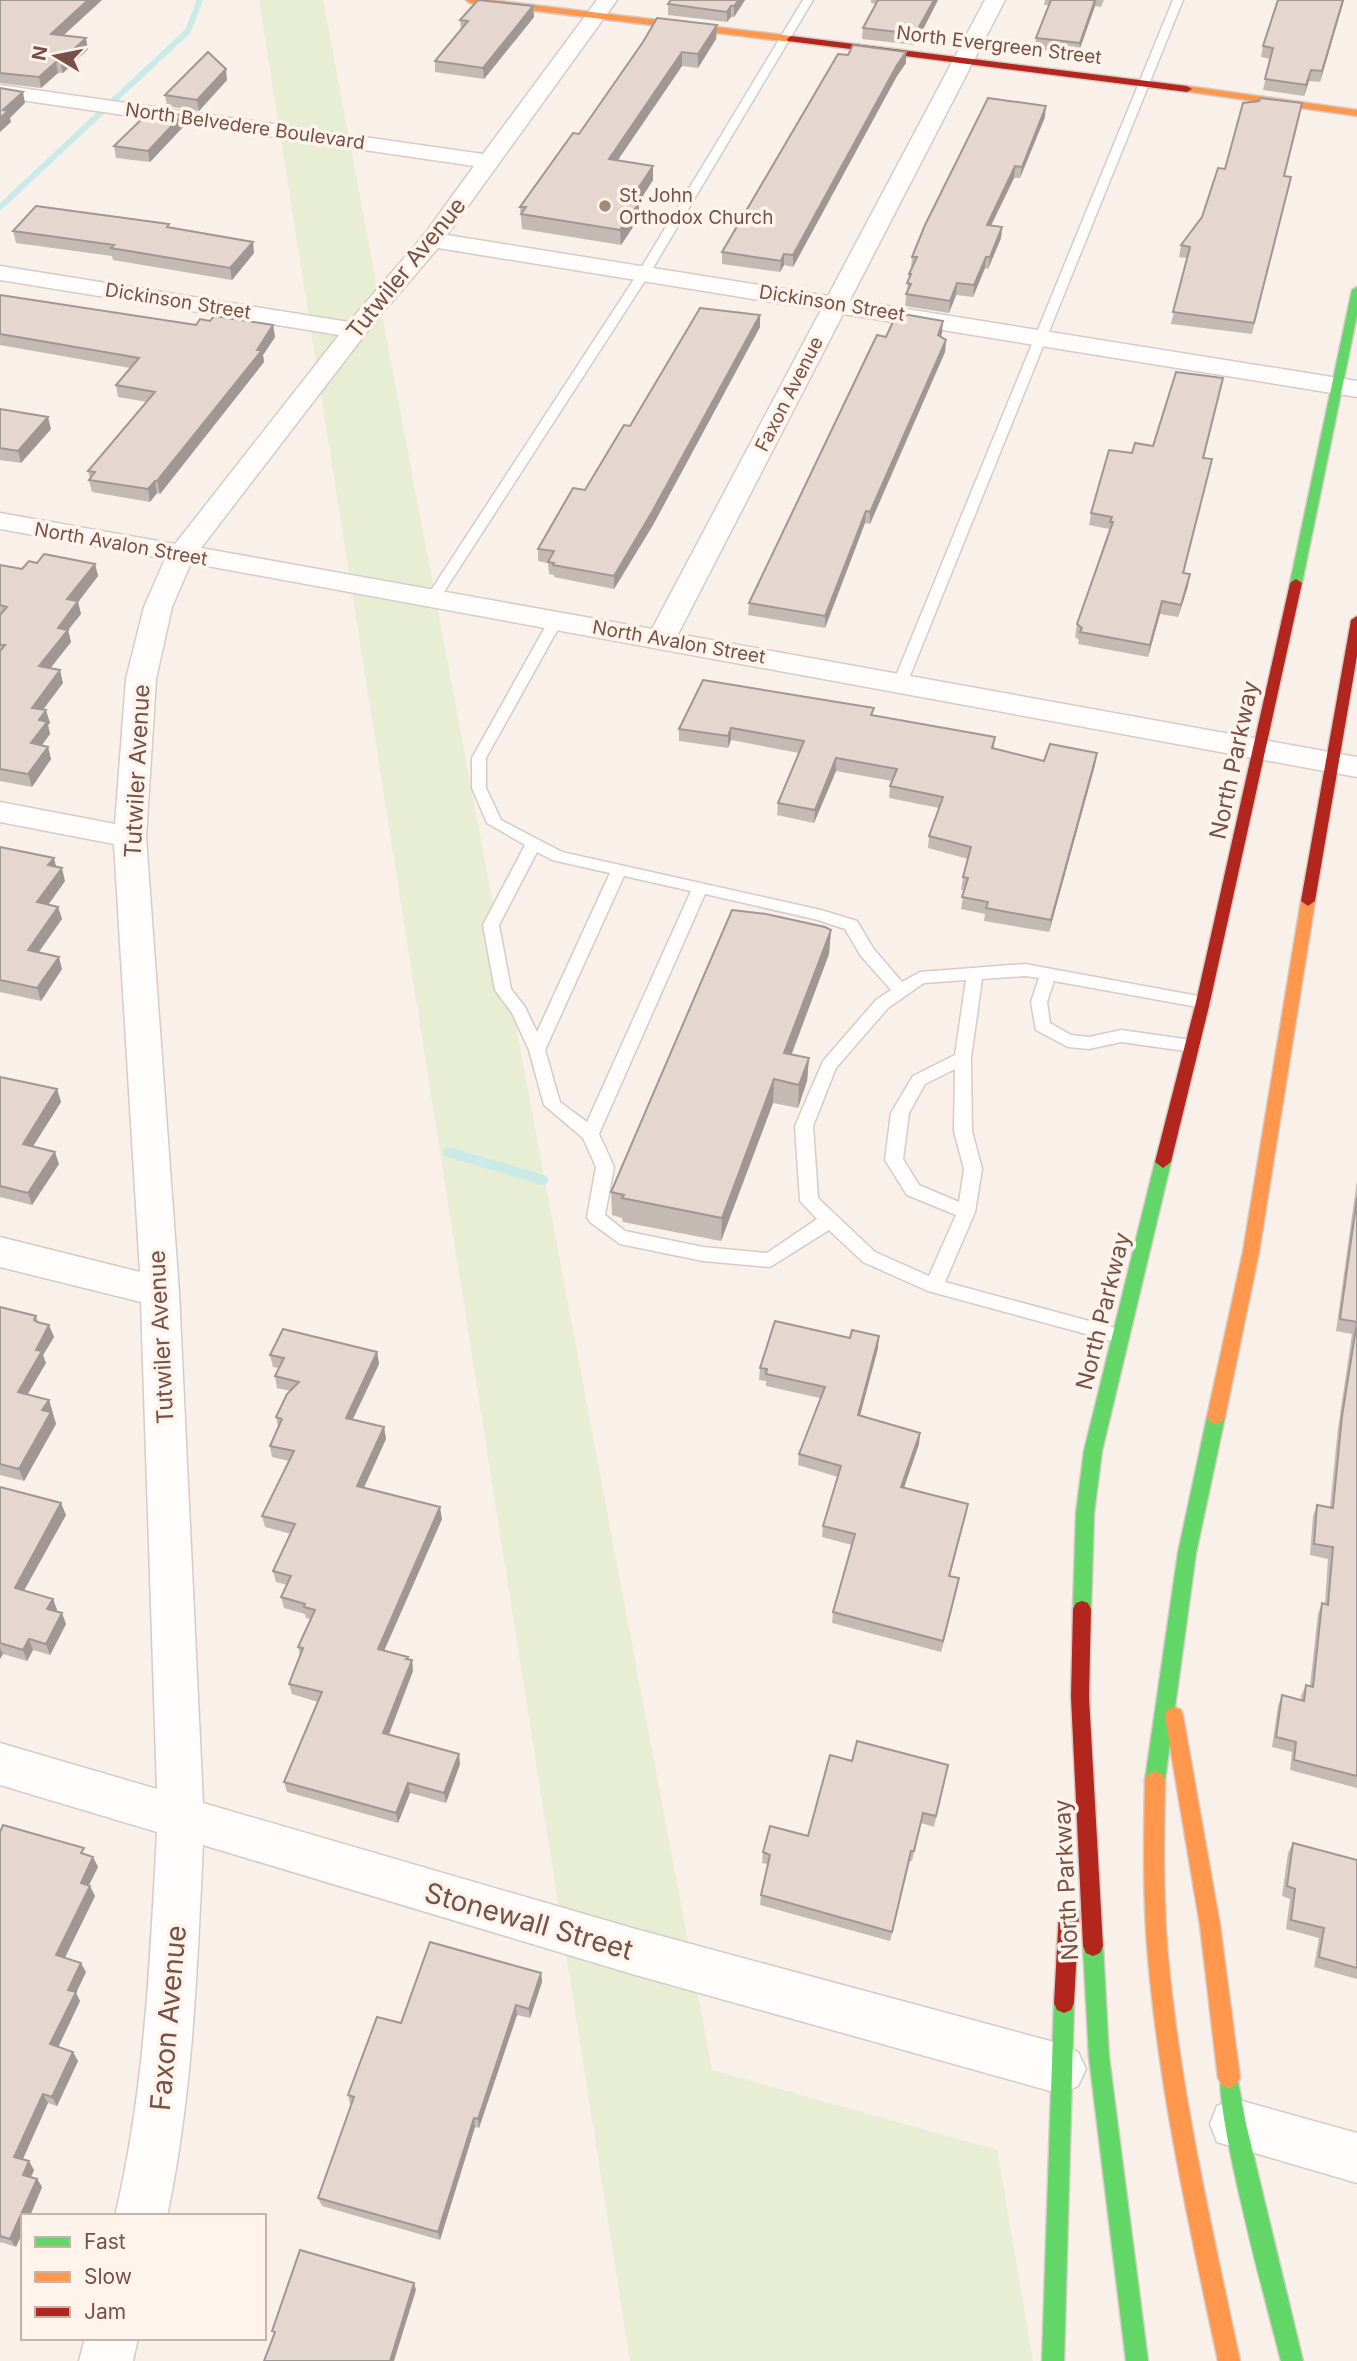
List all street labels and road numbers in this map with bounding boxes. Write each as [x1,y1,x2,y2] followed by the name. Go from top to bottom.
[895,21,1103,69] street label: North Evergreen Street
[124,98,366,154] street label: North Belvedere Boulevard
[340,192,472,344] street label: Tutwiler Avenue
[104,278,252,324] street label: Dickinson Street
[758,280,906,326] street label: Dickinson Street
[750,333,828,455] street label: Faxon Avenue
[33,517,209,571] street label: North Avalon Street
[591,615,767,669] street label: North Avalon Street
[1204,678,1264,842] street label: North Parkway
[118,683,156,859] street label: Tutwiler Avenue
[1070,1229,1136,1393] street label: North Parkway
[142,1249,180,1425] street label: Tutwiler Avenue
[1048,1799,1084,1961] street label: North Parkway
[421,1875,637,1967] street label: Stonewall Street
[143,1924,193,2112] street label: Faxon Avenue

